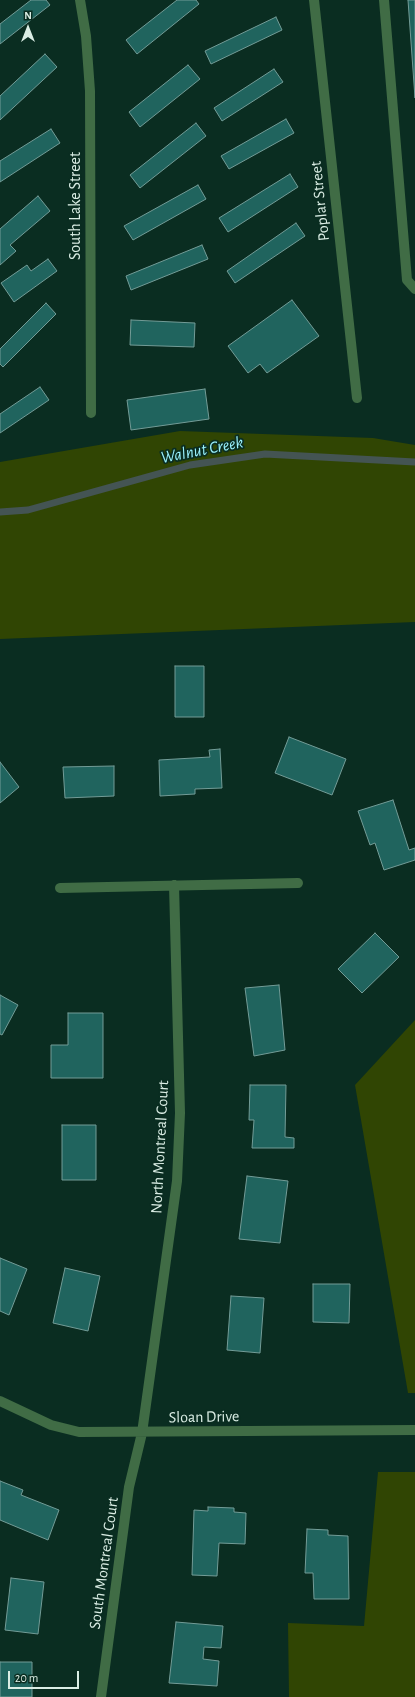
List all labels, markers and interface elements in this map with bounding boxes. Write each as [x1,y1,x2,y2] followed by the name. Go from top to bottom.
[8,8,48,48] north arrow
[24,10,32,21] text: N
[65,152,85,260] street label: South Lake Street
[306,160,334,242] street label: Poplar Street
[159,432,245,468] water label: Walnut Creek
[147,1080,173,1214] street label: North Montreal Court
[169,1407,239,1427] street label: Sloan Drive
[85,1496,123,1630] street label: South Montreal Court
[10,1663,81,1689] scale bar
[15,1672,38,1684] text: 20 m

